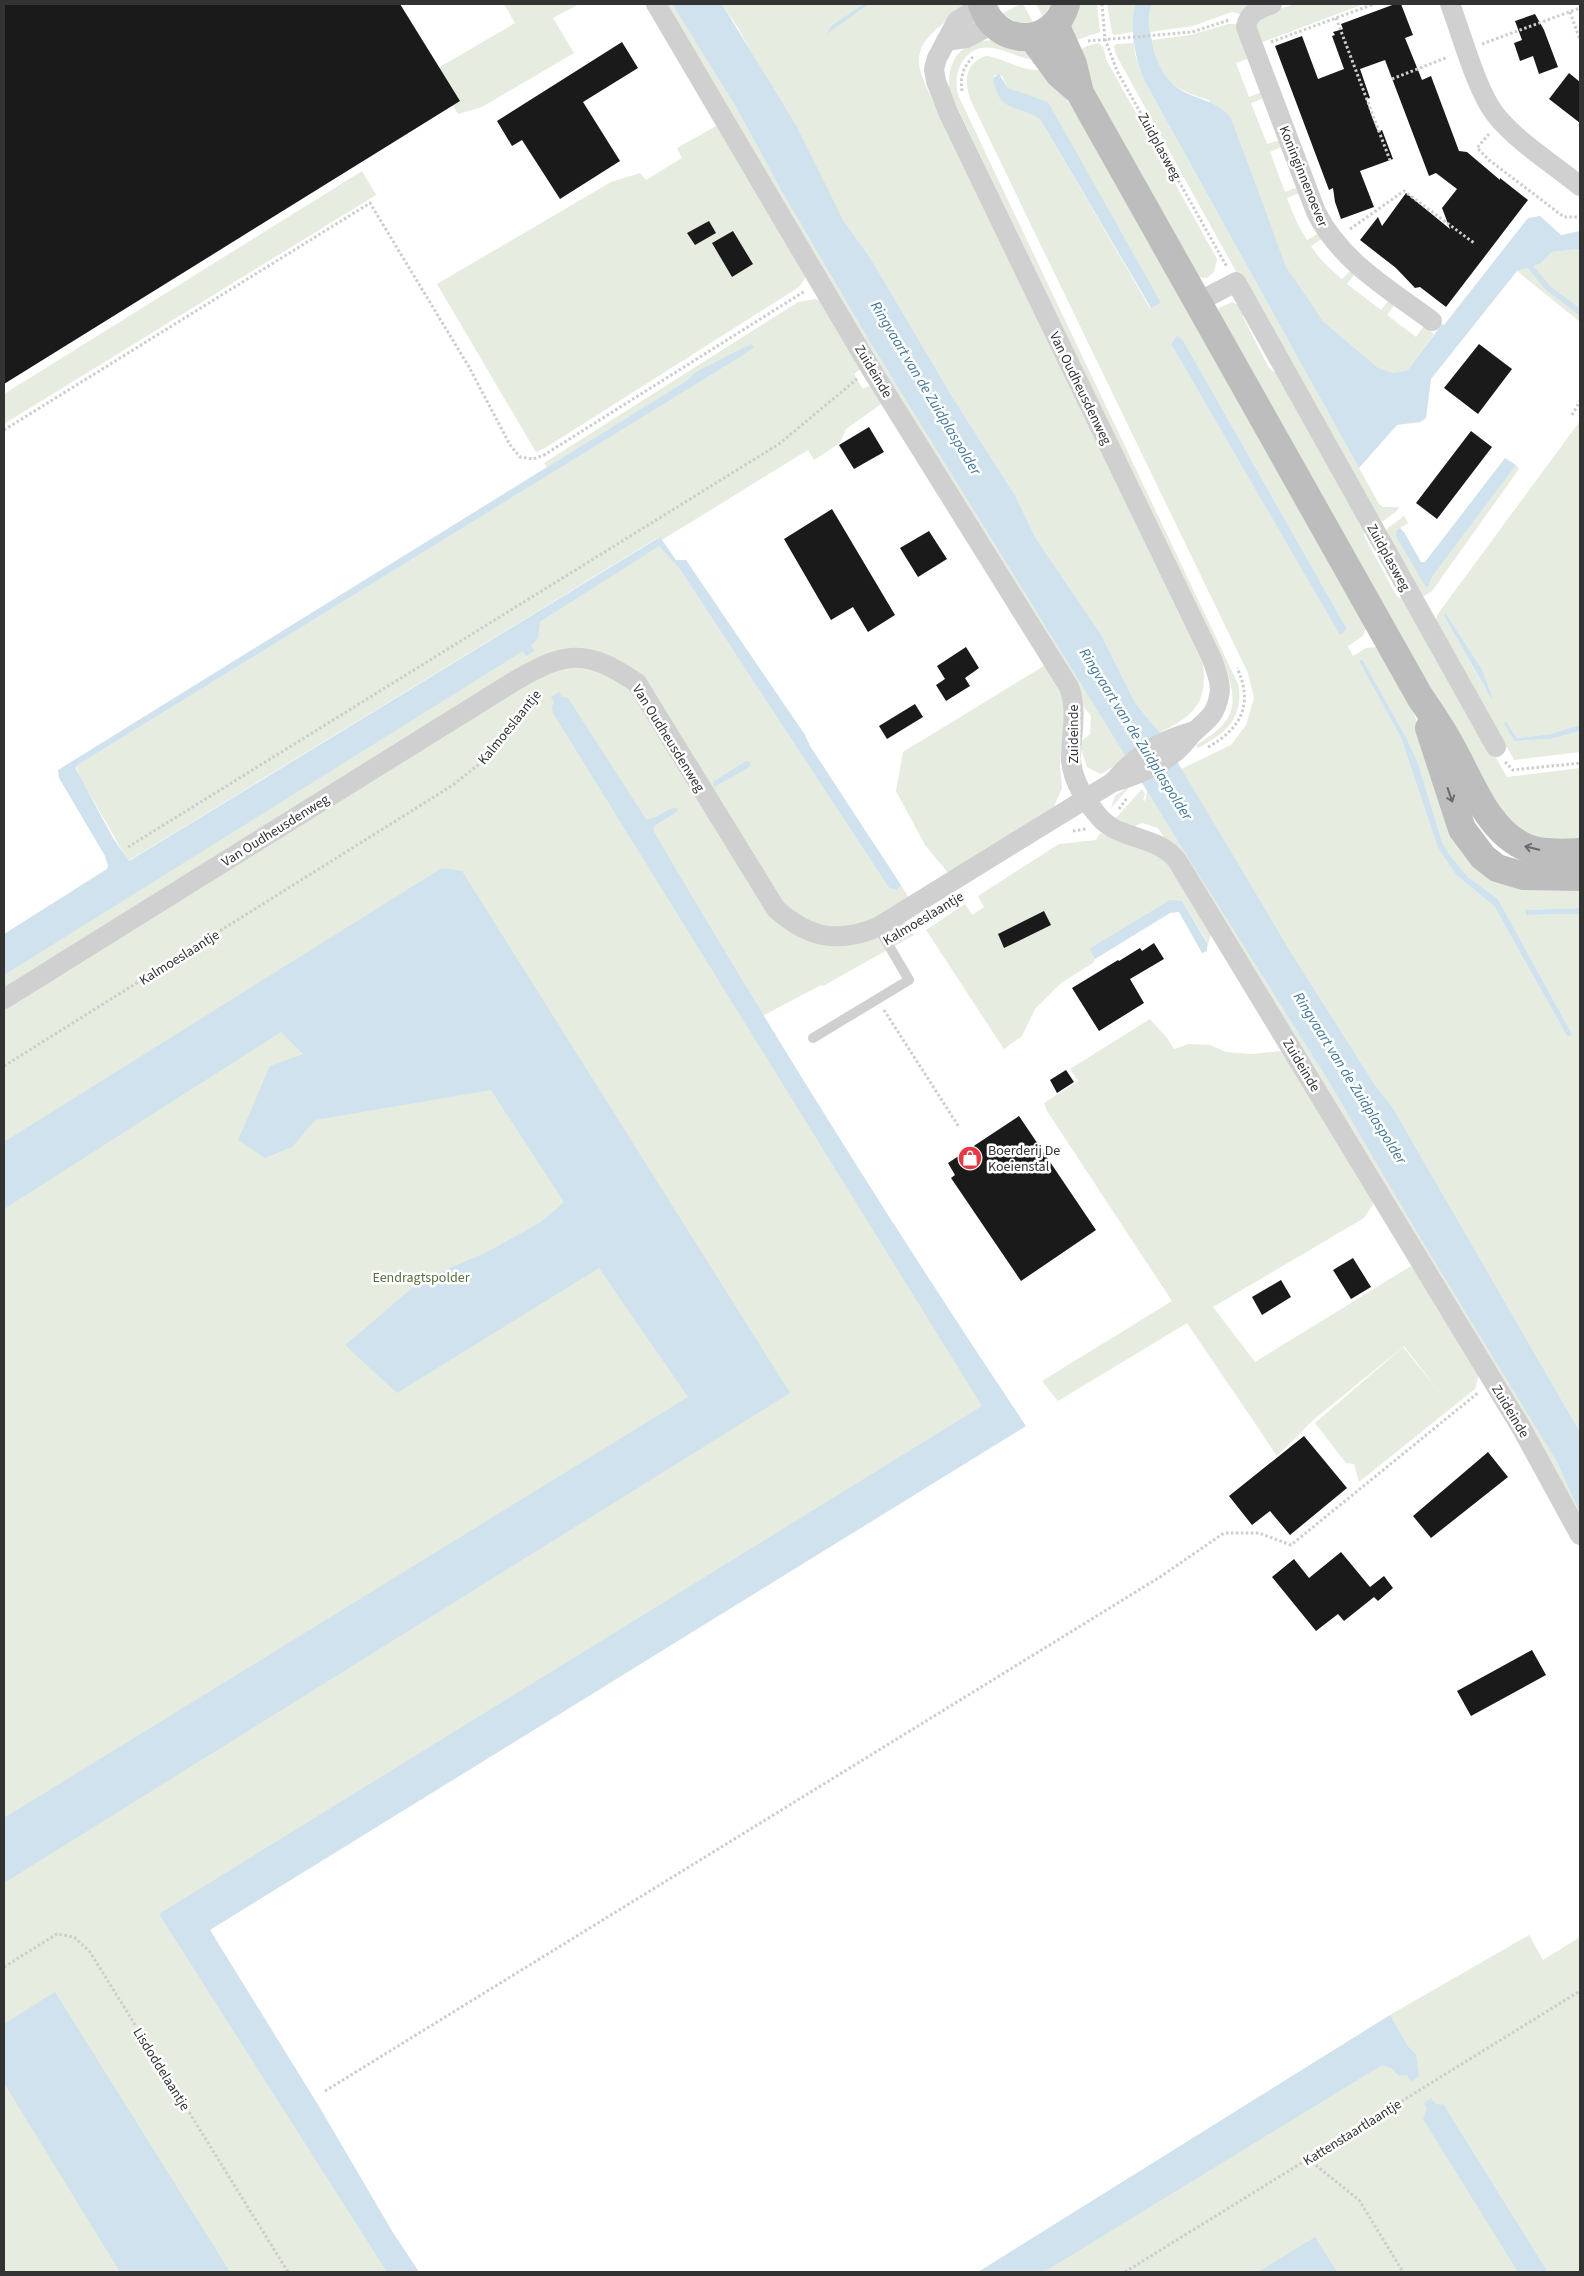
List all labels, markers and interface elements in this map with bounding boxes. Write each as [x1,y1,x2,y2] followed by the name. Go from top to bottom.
[1132,109,1186,184] street label: Zuidplasweg
[1274,123,1333,230] street label: Koninginnenoever
[865,297,986,480] water label: Ringvaart van de Zuidplaspolder
[1044,329,1116,448] street label: Van Oudheusdenweg
[849,341,897,402] street label: Zuideinde
[1361,520,1415,595] street label: Zuidplasweg
[1074,644,1198,825] water label: Ringvaart van de Zuidplaspolder
[627,681,709,796] street label: Van Oudheusdenweg
[473,686,546,769] street label: Kalmoeslaantje
[1064,705,1084,763] street label: Zuideinde
[1446,787,1455,802] one-way arrow
[218,790,333,872] street label: Van Oudheusdenweg
[1524,843,1540,852] one-way arrow
[879,887,968,951] street label: Kalmoeslaantje
[136,925,224,990] street label: Kalmoeslaantje
[1288,988,1412,1169] water label: Ringvaart van de Zuidplaspolder
[1277,1035,1325,1096] street label: Zuideinde
[988,1141,1060,1177] place label: Boerderij De Koeienstal
[957,1145,983,1171] shop icon: Boerderij De Koeienstal
[372,1268,470,1288] park label: Eendragtspolder
[1486,1381,1534,1442] street label: Zuideinde
[128,2024,195,2115] street label: Lisdoddelaantje
[1299,2094,1406,2171] street label: Kattenstaartlaantje

